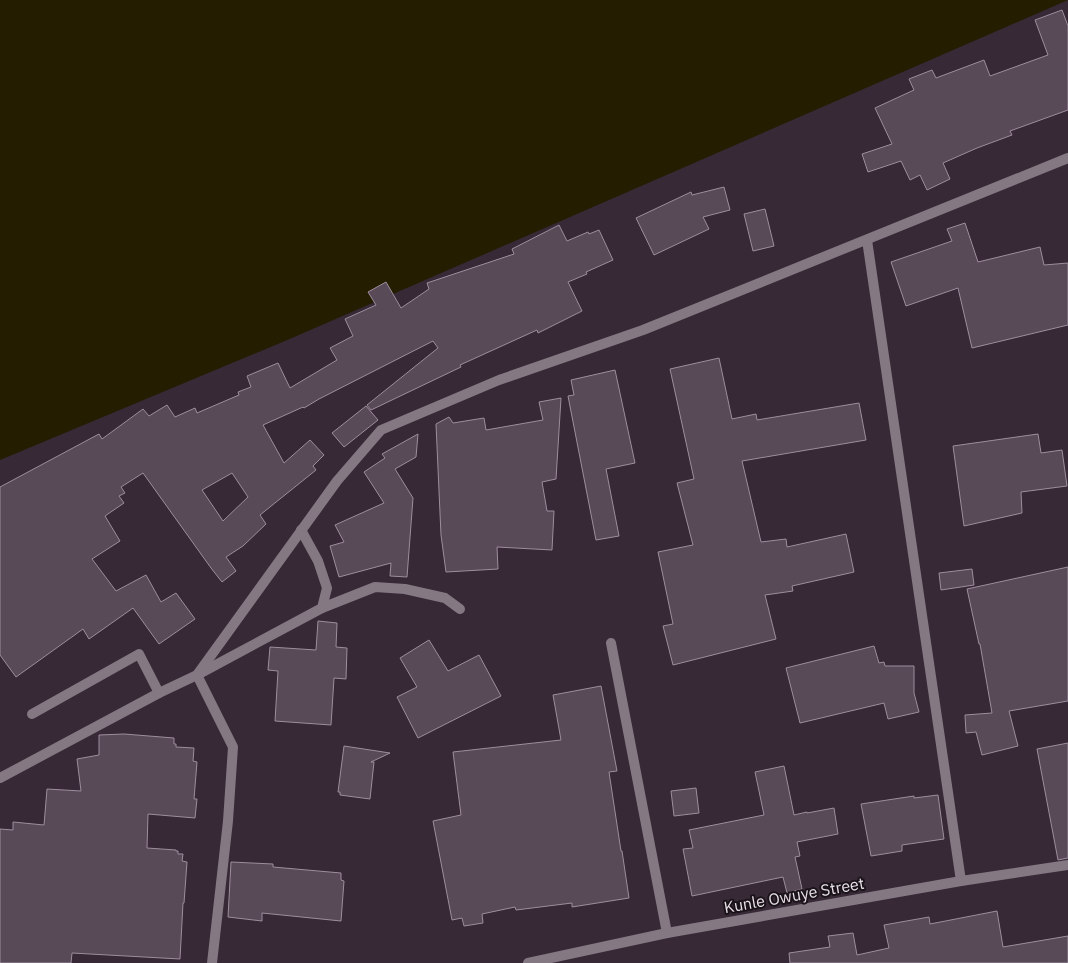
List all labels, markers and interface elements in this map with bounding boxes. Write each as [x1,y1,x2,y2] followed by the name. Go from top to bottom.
[722,873,866,917] street label: Kunle Owuye Street

